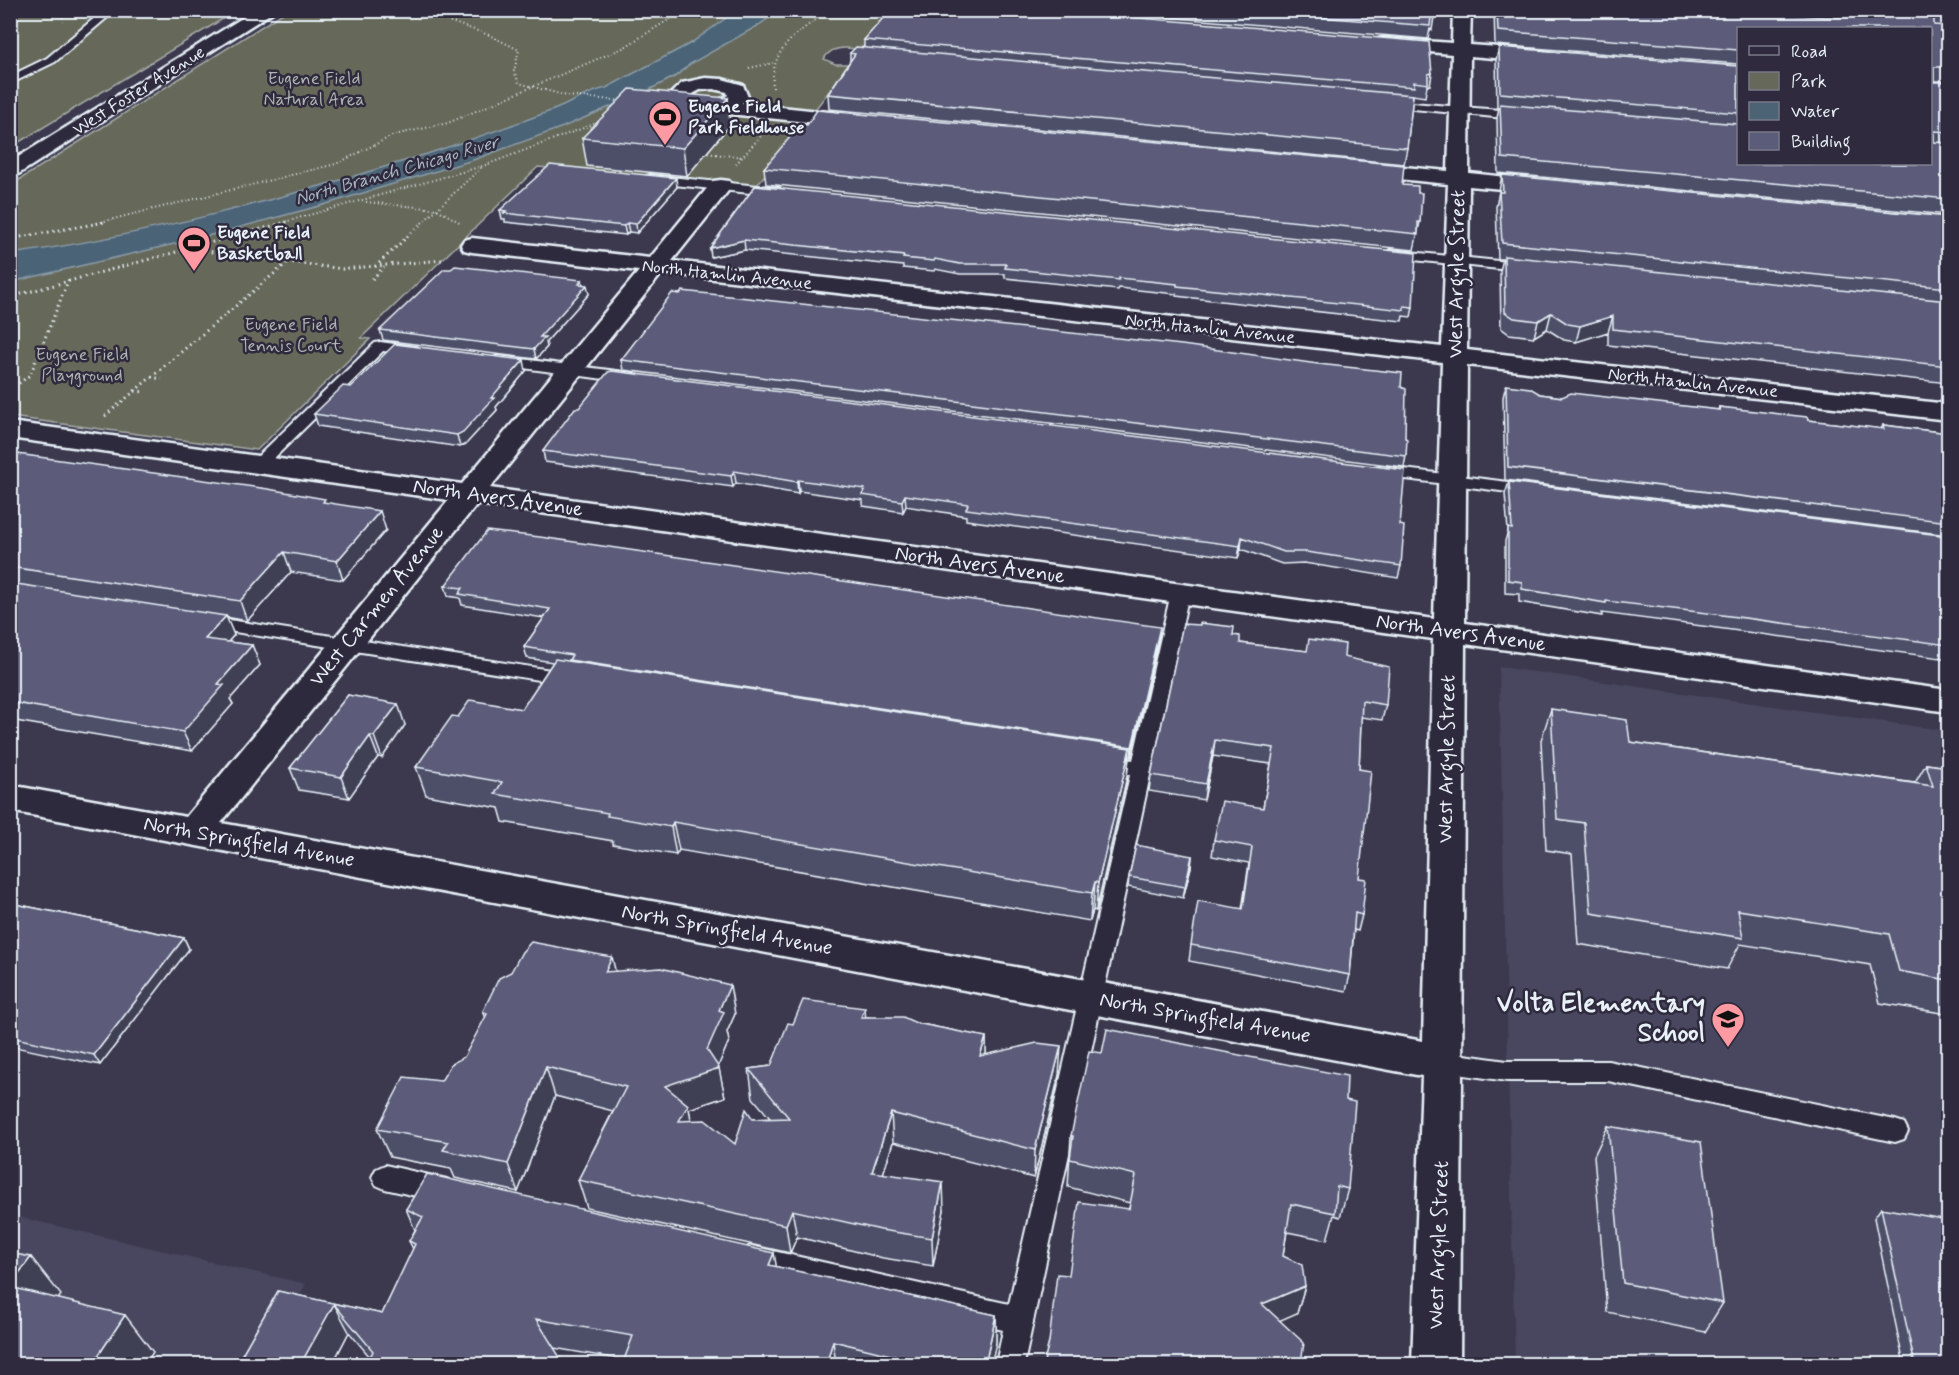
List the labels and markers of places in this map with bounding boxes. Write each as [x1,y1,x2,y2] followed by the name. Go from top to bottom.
[688,95,804,140] place label: Eugene Field Park Fieldhouse
[647,99,683,146] sports icon: Eugene Field Park Fieldhouse
[217,221,310,266] place label: Eugene Field Basketball
[176,225,212,272] sports icon: Eugene Field Basketball
[1497,987,1705,1051] place label: Volta Elementary School
[1710,1001,1746,1048] school or university icon: Volta Elementary School

